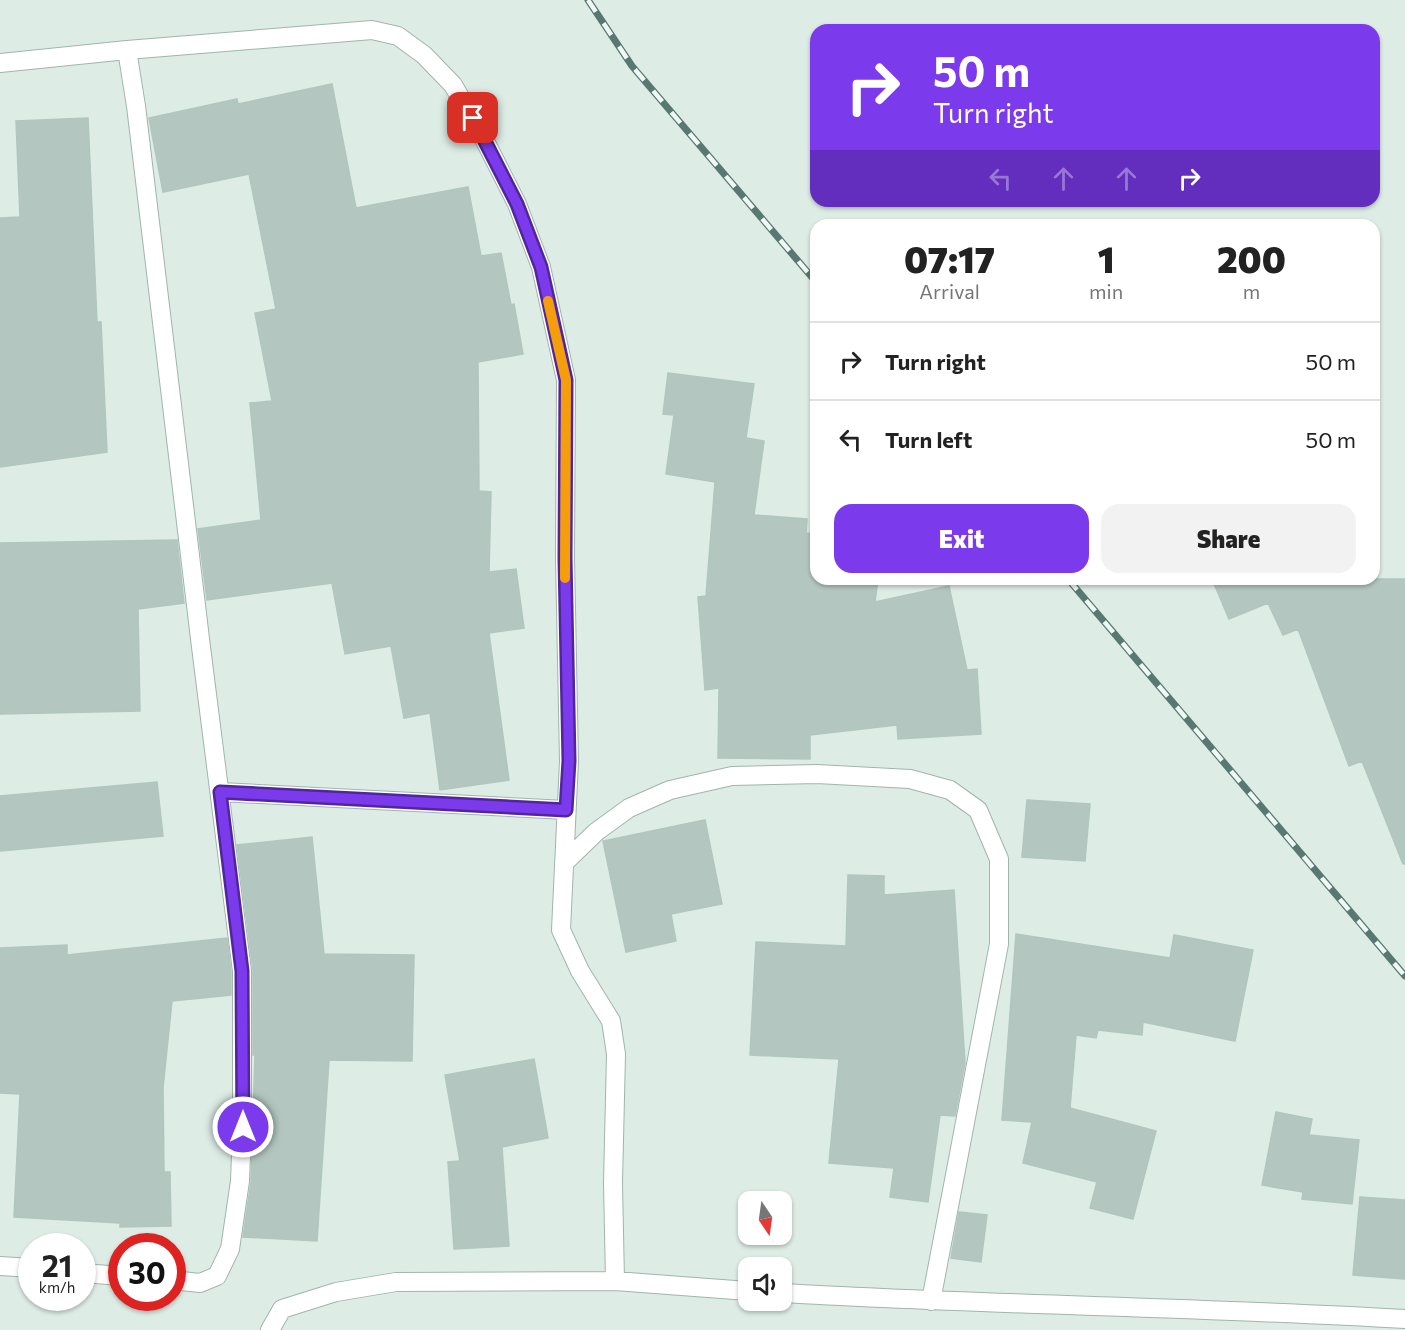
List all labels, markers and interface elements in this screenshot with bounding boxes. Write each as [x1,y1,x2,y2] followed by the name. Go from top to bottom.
[933,44,1030,96] text: 50 m
[834,48,912,126] icon: right
[447,92,498,143] pin
[933,96,1053,129] text: Turn right
[456,101,489,134] icon: arrive
[984,162,1017,195] icon: left
[1047,162,1080,195] icon: ahead
[1110,162,1143,195] icon: ahead
[1173,162,1206,195] icon: right
[904,236,995,280] text: 07:17
[1098,236,1114,280] text: 1
[1217,236,1286,280] text: 200
[919,279,980,303] text: Arrival
[1089,279,1123,303] text: min
[1243,279,1260,303] text: m
[834,345,867,378] icon: right
[885,348,986,375] text: Turn right
[1306,348,1356,375] text: 50 m
[834,423,867,456] icon: left
[885,426,972,453] text: Turn left
[1306,426,1356,453] text: 50 m
[834,504,1089,573] button: Exit
[1101,504,1356,573] button: Share
[211,1095,275,1159] position arrow
[738,1191,792,1245] north arrow
[738,1191,792,1311] map controls
[108,1233,186,1311] speed limit sign: 30
[42,1246,72,1283] text: 21
[738,1257,792,1311] button: sound
[39,1278,75,1296] text: km/h

